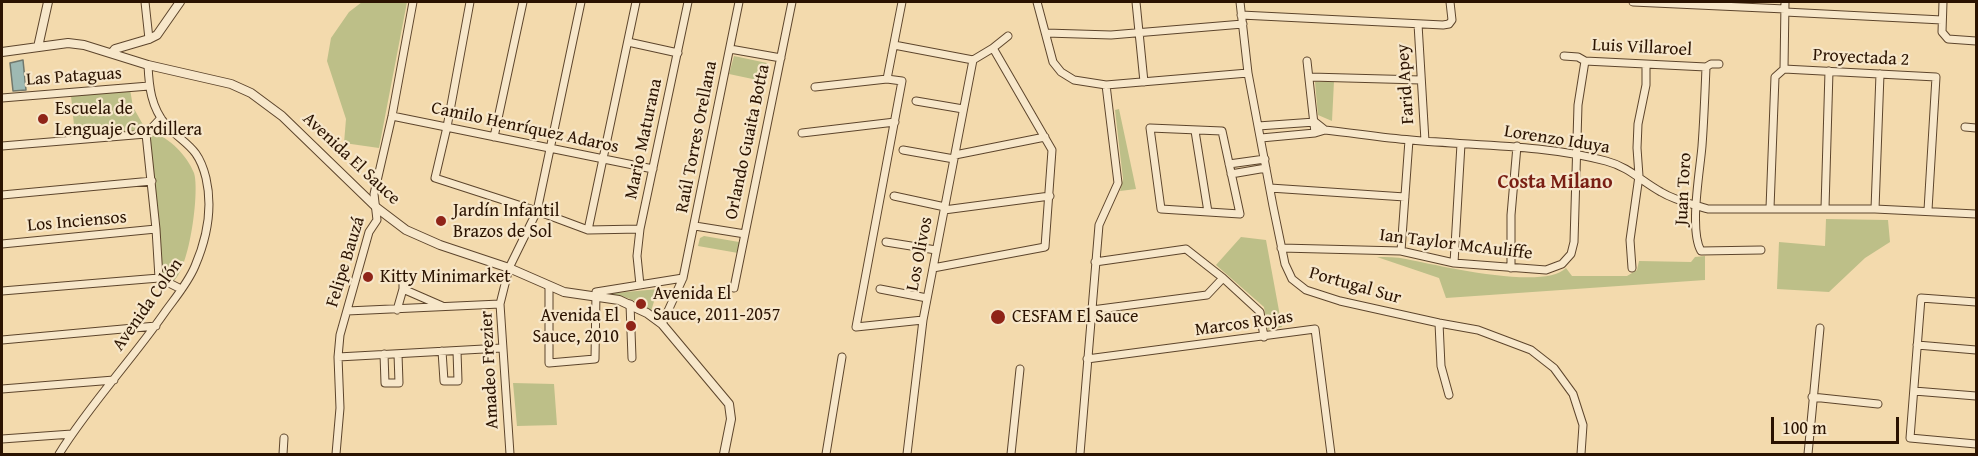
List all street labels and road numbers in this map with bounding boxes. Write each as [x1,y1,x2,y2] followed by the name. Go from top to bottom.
[1592,35,1692,61] street label: Luis Villaroel
[1392,43,1420,125] street label: Farid Apey
[1812,45,1910,71] street label: Proyectada 2
[672,59,722,215] street label: Raúl Torres Orellana
[721,62,775,222] street label: Orlando Guaita Botta
[25,63,123,91] street label: Las Pataguas
[621,77,667,201] street label: Mario Maturana
[429,98,621,158] street label: Camilo Henríquez Adaros
[298,108,404,210] street label: Avenida El Sauce
[1503,121,1611,159] street label: Lorenzo Iduya
[1671,152,1697,226] street label: Juan Toro
[26,207,128,237] street label: Los Inciensos
[322,214,370,310] street label: Felipe Bauzá
[902,215,938,293] street label: Los Olivos
[1378,225,1534,265] street label: Ian Taylor McAuliffe
[108,255,188,355] street label: Avenida Colón
[1306,263,1404,309] street label: Portugal Sur
[1194,306,1294,342] street label: Marcos Rojas
[476,310,504,430] street label: Amadeo Frezier

